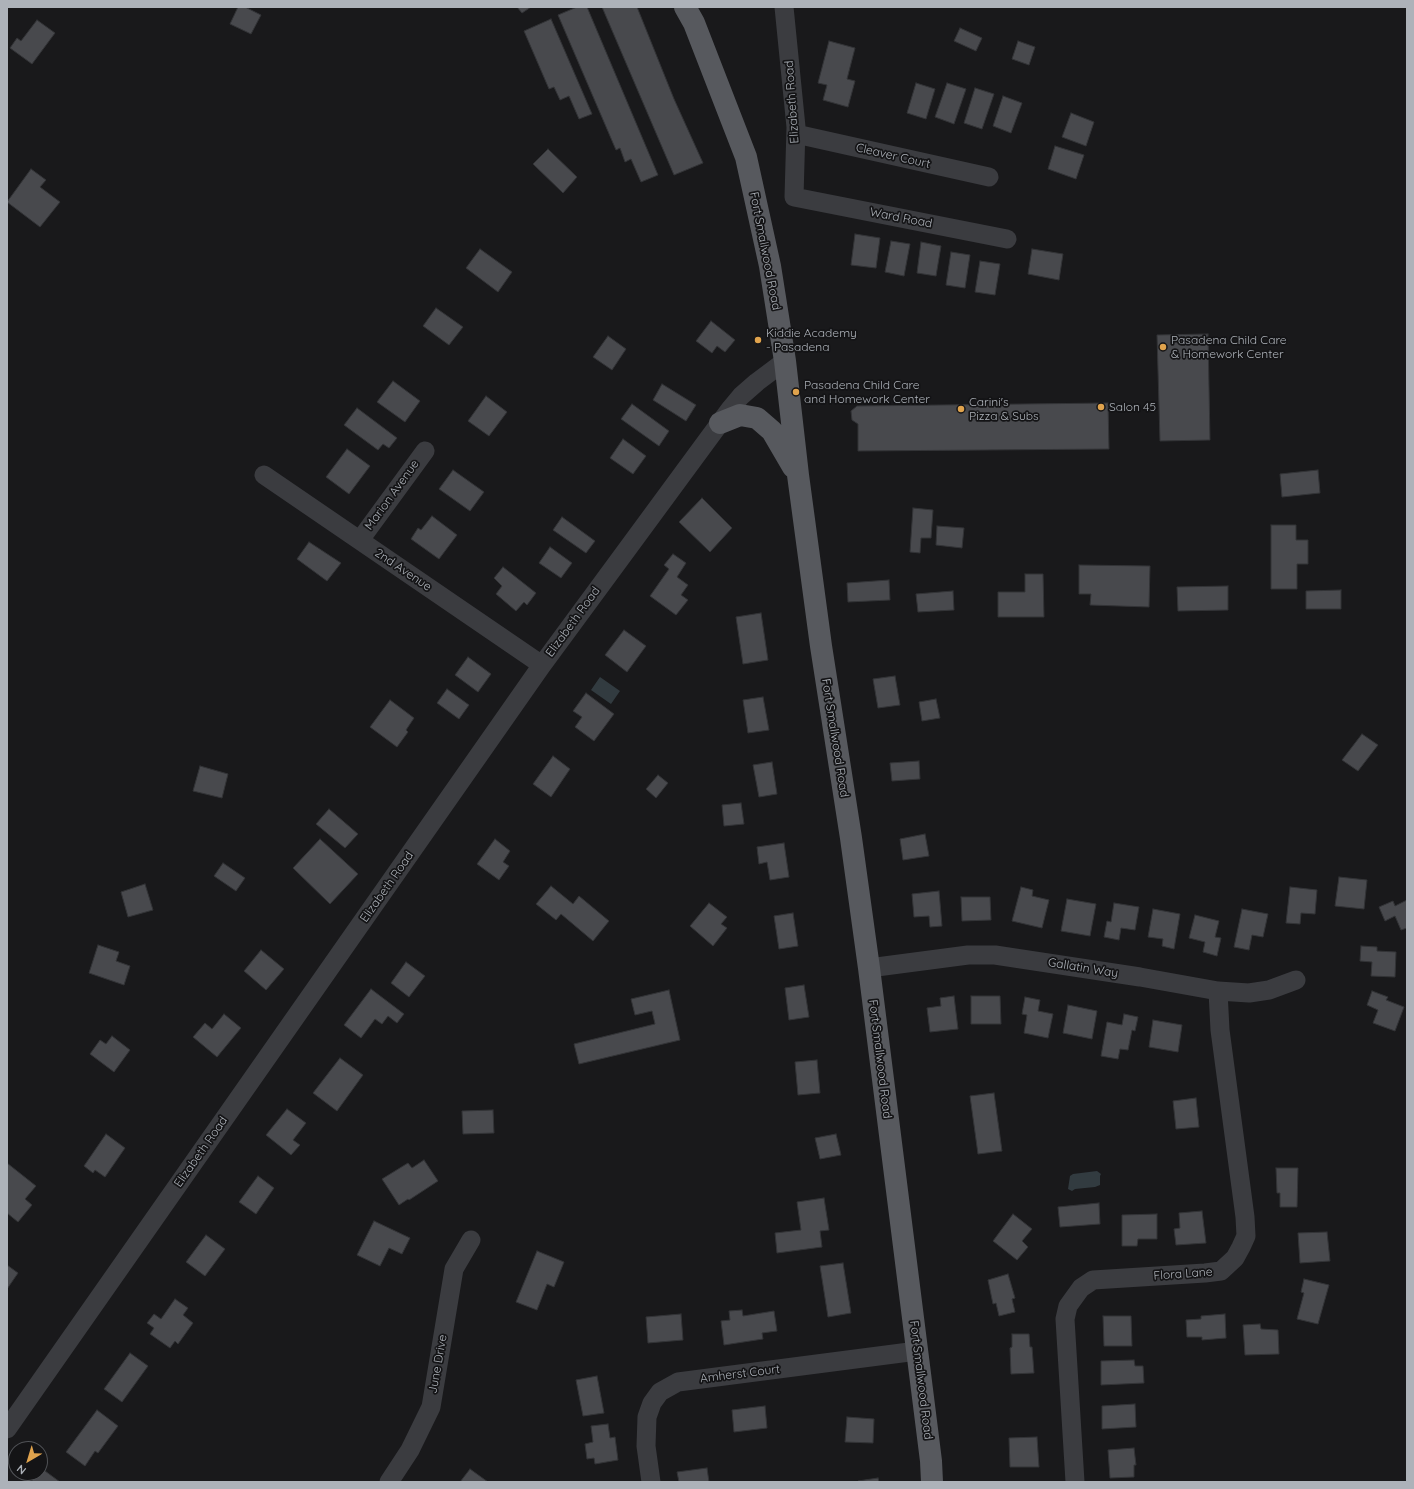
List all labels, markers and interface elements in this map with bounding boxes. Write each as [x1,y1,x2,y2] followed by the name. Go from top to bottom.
[782,60,802,144] street label: Elizabeth Road
[854,140,932,172] street label: Cleaver Court
[746,191,784,311] street label: Fort Smallwood Road
[868,205,934,231] street label: Ward Road
[766,326,857,354] place label: Kiddie Academy - Pasadena
[1171,333,1287,361] place label: Pasadena Child Care & Homework Center
[753,335,763,345] marker: Kiddie Academy - Pasadena
[1158,342,1168,352] marker: Pasadena Child Care & Homework Center
[804,378,930,406] place label: Pasadena Child Care and Homework Center
[791,387,801,397] marker: Pasadena Child Care and Homework Center
[969,395,1039,423] place label: Carini's Pizza & Subs
[1109,400,1156,414] place label: Salon 45
[1096,402,1106,412] marker: Salon 45
[956,404,966,414] marker: Carini's Pizza & Subs
[362,457,422,533] street label: Marion Avenue
[372,546,434,594] street label: 2nd Avenue
[543,584,603,660] street label: Elizabeth Road
[819,678,851,798] street label: Fort Smallwood Road
[357,849,417,925] street label: Elizabeth Road
[1047,955,1119,981] street label: Gallatin Way
[866,999,894,1119] street label: Fort Smallwood Road
[171,1114,231,1190] street label: Elizabeth Road
[1153,1265,1213,1283] street label: Flora Lane
[907,1320,935,1440] street label: Fort Smallwood Road
[426,1333,450,1395] street label: June Drive
[699,1362,781,1386] street label: Amherst Court
[8,1441,48,1481] north arrow
[14,1462,29,1478] text: N

